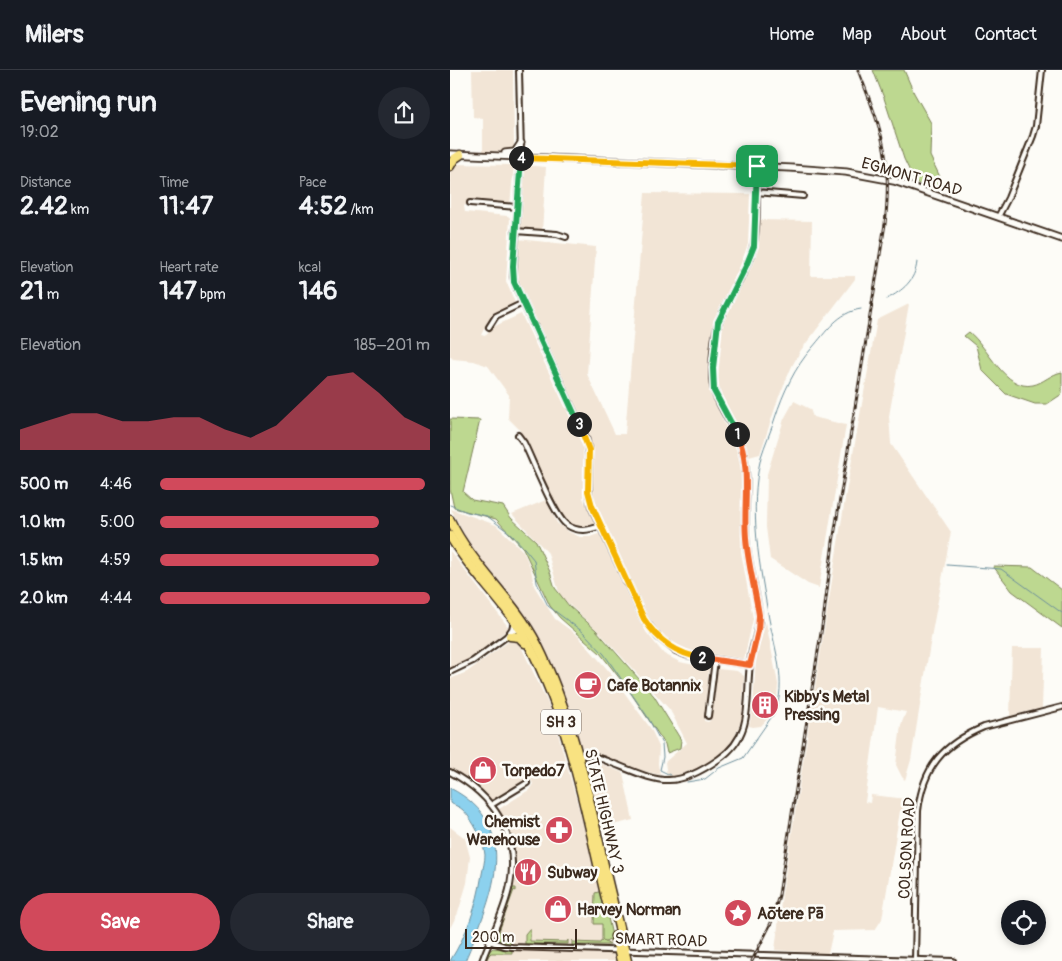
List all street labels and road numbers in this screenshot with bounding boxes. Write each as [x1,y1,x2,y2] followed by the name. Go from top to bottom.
[859,153,964,201] street label: EGMONT ROAD
[541,710,581,734] road number: SH 3
[580,747,628,876] street label: STATE HIGHWAY 3
[894,797,920,900] street label: COLSON ROAD
[614,928,708,952] street label: SMART ROAD

